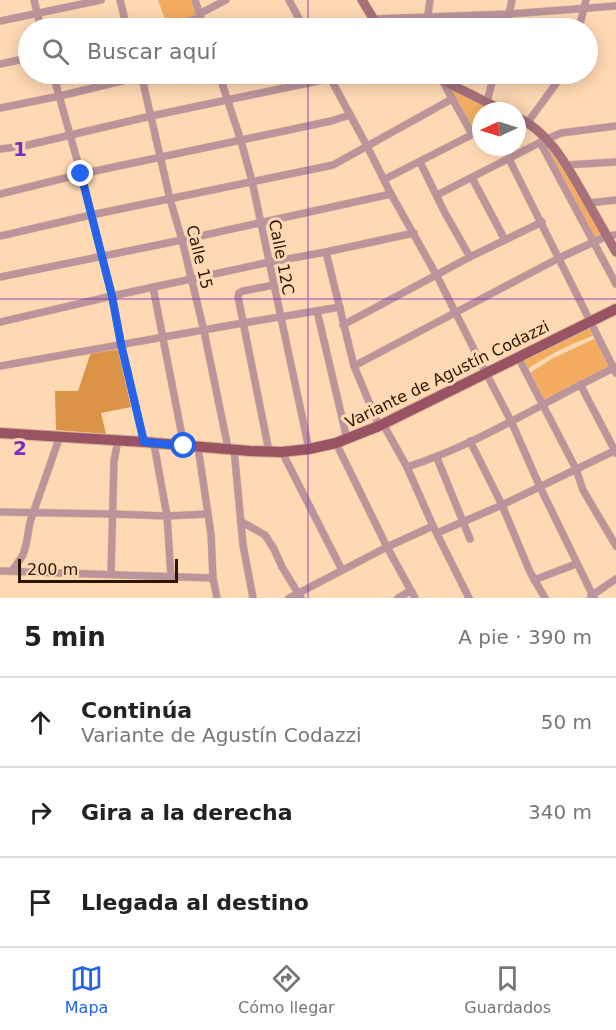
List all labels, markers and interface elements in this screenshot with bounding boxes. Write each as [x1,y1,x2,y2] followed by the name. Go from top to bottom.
[18,18,598,84] search box
[39,35,72,68] icon: search
[87,39,217,64] text: Buscar aquí
[472,102,526,156] north arrow
[13,137,27,161] text: 1
[67,160,93,186] route end
[265,218,298,296] street label: Calle 12C
[182,223,217,291] street label: Calle 15
[342,317,552,432] street label: Variante de Agustín Codazzi
[170,432,196,458] route start
[13,436,27,460] text: 2
[18,556,178,584] scale bar
[27,560,78,579] text: 200 m
[24,622,106,652] text: 5 min
[458,625,592,649] text: A pie · 390 m
[81,698,192,723] text: Continúa
[24,706,57,739] icon: ahead
[541,710,592,734] text: 50 m
[81,723,362,747] text: Variante de Agustín Codazzi
[24,796,57,829] icon: right
[81,800,293,825] text: Gira a la derecha
[528,800,592,824] text: 340 m
[24,886,57,919] icon: arrive
[81,890,309,915] text: Llegada al destino
[65,962,108,1017] tab: Mapa
[238,962,335,1017] tab: Cómo llegar
[464,962,551,1017] tab: Guardados

